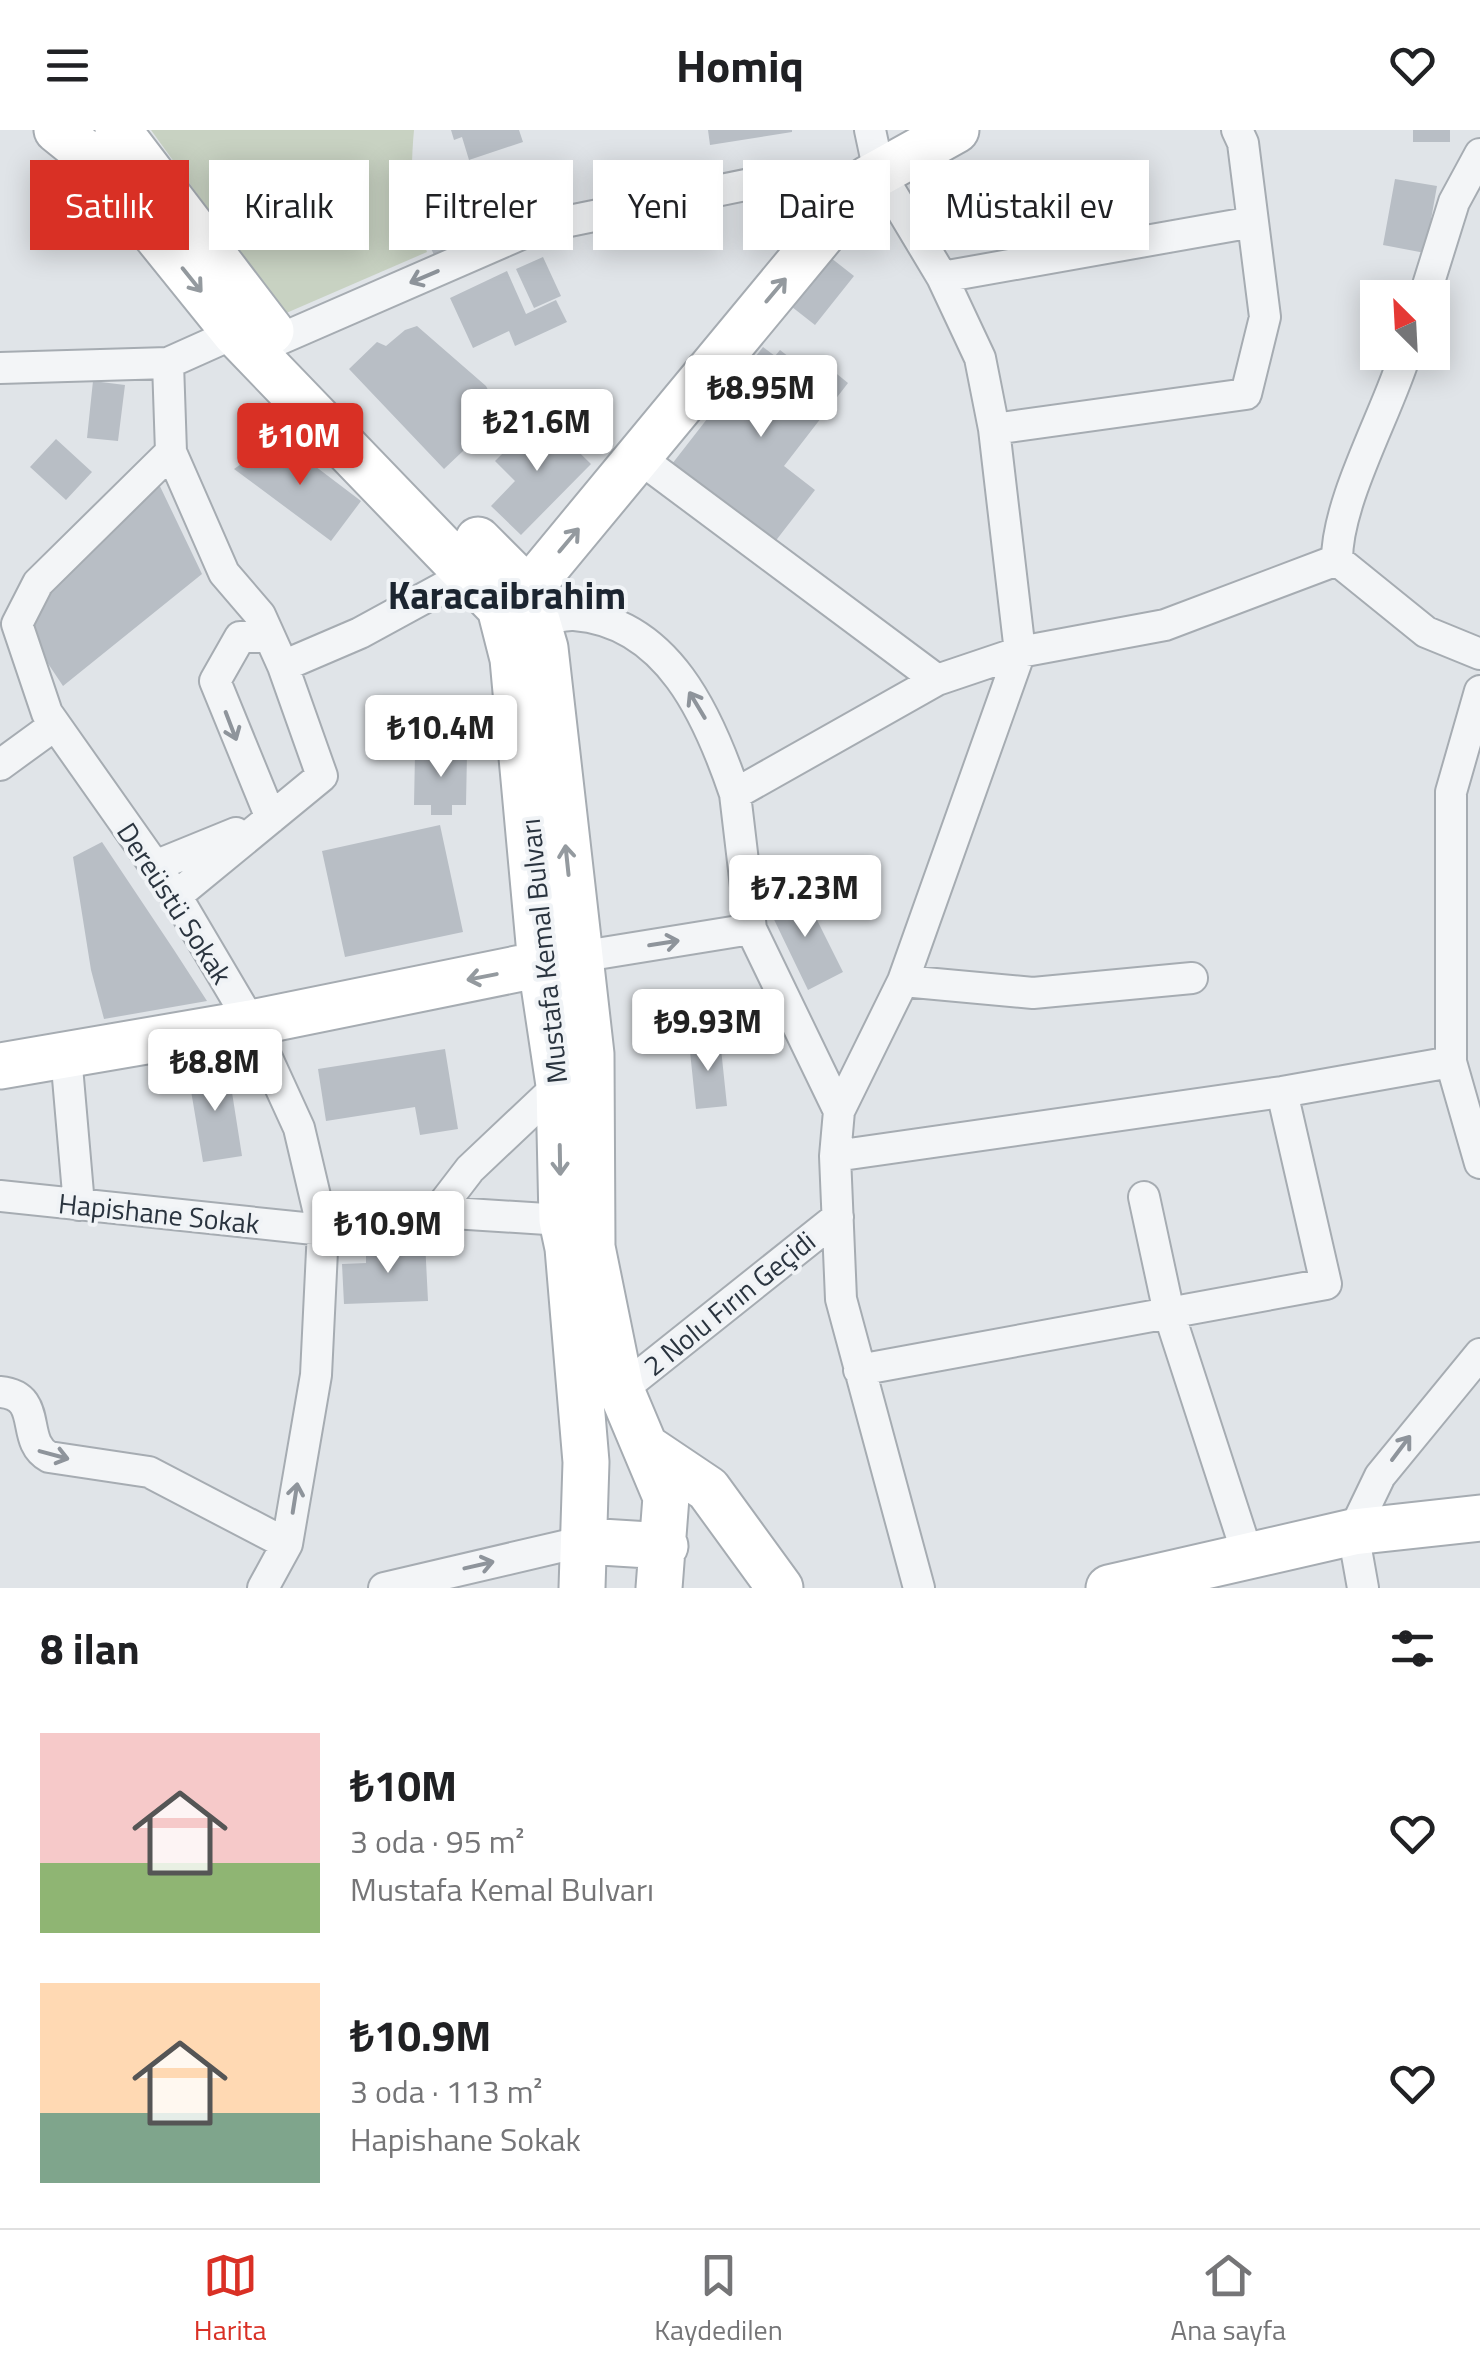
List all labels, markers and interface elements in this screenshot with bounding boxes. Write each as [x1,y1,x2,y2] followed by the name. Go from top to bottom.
[676,31,804,99] text: Homiq
[40,38,95,93] icon: menu
[1385,38,1440,93] icon: heart
[30,160,189,250] chip: Satılık
[209,160,369,250] chip: Kiralık
[389,160,573,250] chip: Filtreler
[593,160,723,250] chip: Yeni
[743,160,890,250] chip: Daire
[910,160,1149,250] chip: Müstakil ev
[181,266,203,292] one-way arrow
[409,269,440,287] one-way arrow
[765,278,787,304] one-way arrow
[1360,280,1450,370] north arrow
[1360,280,1450,370] map controls
[680,355,842,440] pin: ₺8.95M
[707,363,815,411] text: ₺8.95M
[456,389,618,474] pin: ₺21.6M
[483,397,591,445] text: ₺21.6M
[241,403,359,488] pin: ₺10M
[259,411,341,459] text: ₺10M
[558,528,580,554] one-way arrow
[388,566,626,624] district label: Karacaibrahim
[687,691,707,720] one-way arrow
[360,695,522,780] pin: ₺10.4M
[387,703,495,751] text: ₺10.4M
[223,709,241,740] one-way arrow
[107,814,243,992] street label: Dereüstü Sokak
[508,816,578,1086] street label: Mustafa Kemal Bulvarı
[558,845,577,877] one-way arrow
[724,855,886,940] pin: ₺7.23M
[751,863,859,911] text: ₺7.23M
[648,933,680,952] one-way arrow
[467,968,499,987] one-way arrow
[627,989,789,1074] pin: ₺9.93M
[654,997,762,1045] text: ₺9.93M
[145,1029,285,1114] pin: ₺8.8M
[170,1037,260,1085] text: ₺8.8M
[551,1143,570,1175] one-way arrow
[56,1181,262,1245] street label: Hapishane Sokak
[307,1191,469,1276] pin: ₺10.9M
[334,1199,442,1247] text: ₺10.9M
[634,1220,824,1386] street label: 2 Nolu Fırın Geçidi
[1391,1435,1412,1462] one-way arrow
[37,1447,69,1466] one-way arrow
[286,1482,305,1514] one-way arrow
[462,1555,494,1573] one-way arrow
[40,1616,140,1680] text: 8 ilan
[1385,1621,1440,1676] icon: filters
[350,1753,457,1817] text: ₺10M
[120,1773,240,1893] icon: home
[1385,1806,1440,1861] icon: heart
[350,1817,524,1865] text: 3 oda · 95 m²
[350,1865,654,1913] text: Mustafa Kemal Bulvarı
[350,2003,491,2067] text: ₺10.9M
[120,2023,240,2143] icon: home
[1385,2056,1440,2111] icon: heart
[350,2067,542,2115] text: 3 oda · 113 m²
[350,2115,581,2163] text: Hapishane Sokak
[194,2248,266,2351] tab: Harita
[654,2248,783,2351] tab: Kaydedilen
[1171,2248,1286,2351] tab: Ana sayfa

